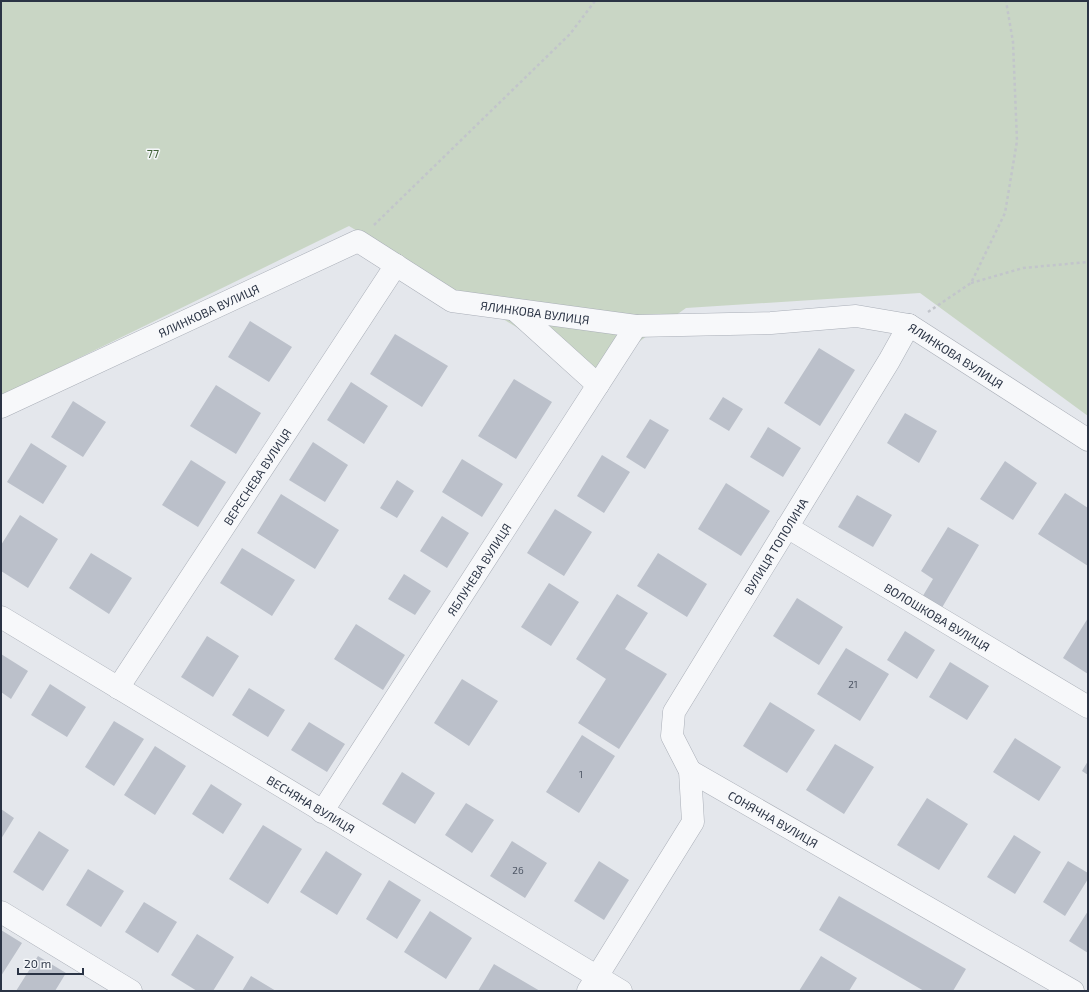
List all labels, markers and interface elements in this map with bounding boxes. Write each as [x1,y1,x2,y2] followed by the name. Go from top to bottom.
[147,146,159,160] park label: 77
[156,281,261,340] street label: ЯЛИНКОВА ВУЛИЦЯ
[480,298,590,327] street label: ЯЛИНКОВА ВУЛИЦЯ
[906,320,1006,391] street label: ЯЛИНКОВА ВУЛИЦЯ
[220,426,294,527] street label: ВЕРЕСНЕВА ВУЛИЦЯ
[741,495,811,597] street label: ВУЛИЦЯ ТОПОЛИНА
[444,521,514,618] street label: ЯБЛУНЕВА ВУЛИЦЯ
[882,580,993,654] street label: ВОЛОШКОВА ВУЛИЦЯ
[848,678,858,690] house number: 21
[579,768,583,780] house number: 1
[265,772,357,836] street label: ВЕСНЯНА ВУЛИЦЯ
[726,788,821,850] street label: СОНЯЧНА ВУЛИЦЯ
[512,864,524,876] house number: 26
[18,950,83,976] scale bar
[24,956,51,970] text: 20 m

